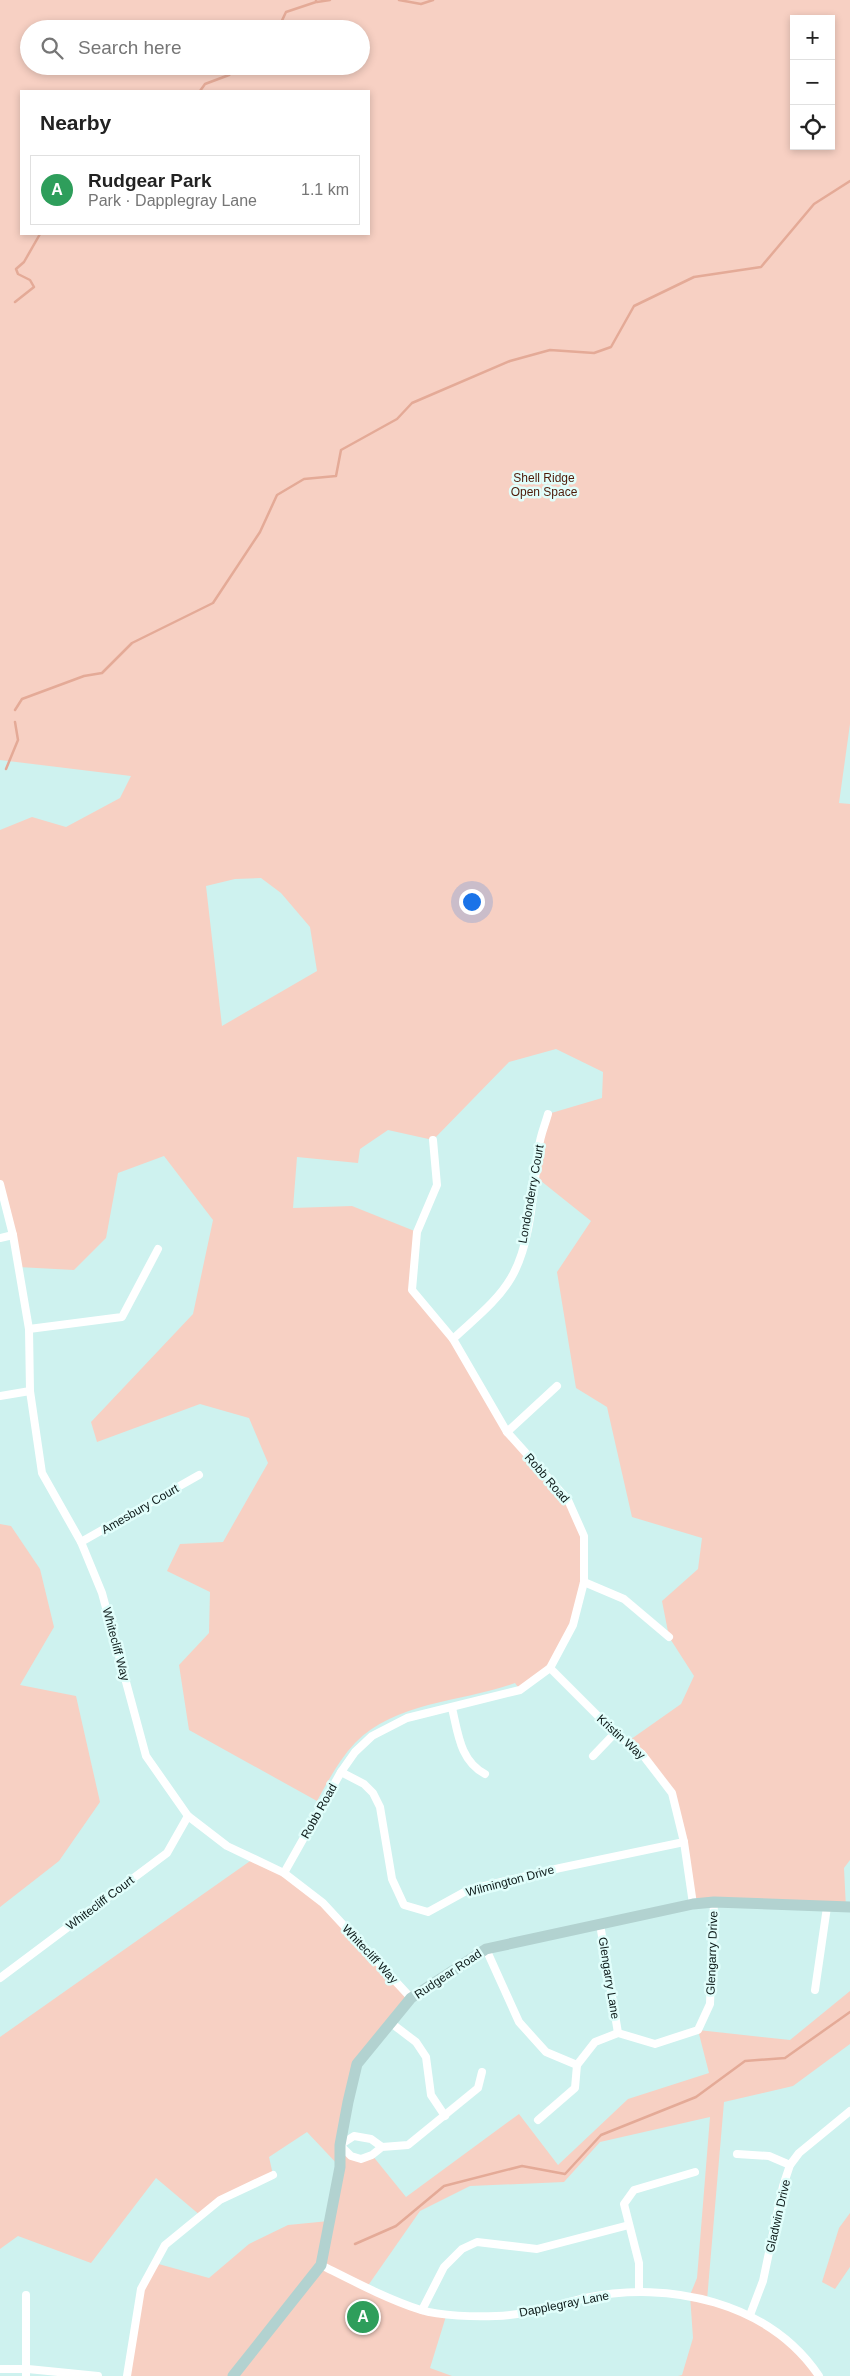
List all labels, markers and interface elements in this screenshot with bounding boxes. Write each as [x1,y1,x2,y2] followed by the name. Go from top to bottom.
[790,15,835,150] map controls
[790,15,835,60] button: +
[20,20,370,75] search box
[38,34,66,62] icon: search
[78,37,182,58] text: Search here
[790,60,835,105] button: −
[790,105,835,150] button: locate
[40,111,111,134] text: Nearby
[88,170,212,191] text: Rudgear Park
[51,181,63,198] text: A
[301,181,349,198] text: 1.1 km
[88,192,257,209] text: Park · Dapplegray Lane
[511,471,578,499] park label: Shell Ridge Open Space
[459,889,485,915] your location
[515,1143,547,1244] street label: Londonderry Court
[522,1450,572,1506] street label: Robb Road
[99,1481,182,1537] street label: Amesbury Court
[99,1606,133,1682] street label: Whitecliff Way
[594,1712,648,1762] street label: Kristin Way
[298,1781,340,1841] street label: Robb Road
[464,1862,556,1899] street label: Wilmington Drive
[63,1873,137,1933] street label: Whitecliff Court
[704,1910,720,1995] street label: Glengarry Drive
[339,1922,401,1986] street label: Whitecliff Way
[596,1936,622,2020] street label: Glengarry Lane
[412,1946,484,2002] street label: Rudgear Road
[763,2178,793,2254] street label: Gladwin Drive
[518,2288,611,2320] street label: Dapplegray Lane
[347,2298,379,2336] pin: A

